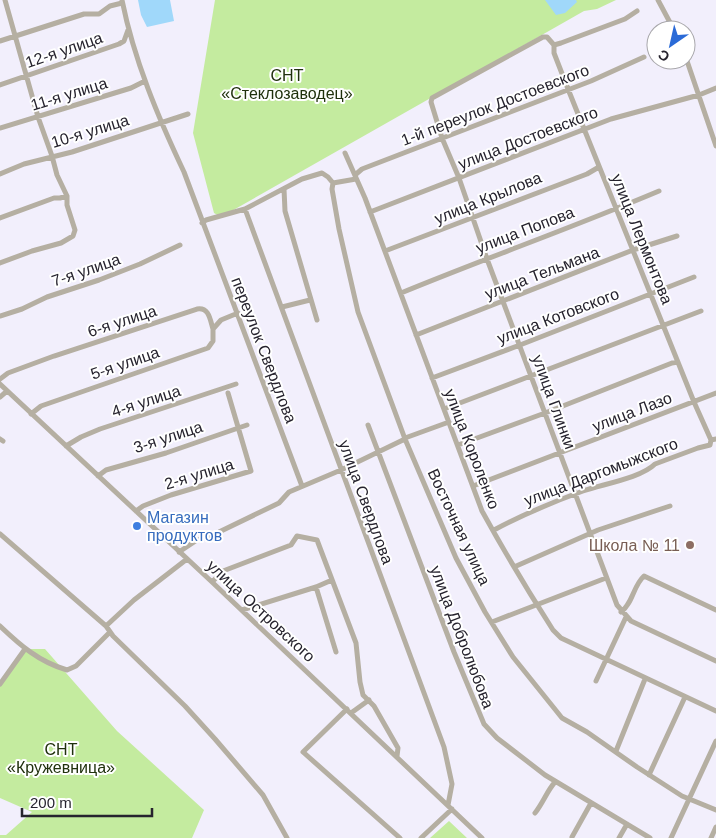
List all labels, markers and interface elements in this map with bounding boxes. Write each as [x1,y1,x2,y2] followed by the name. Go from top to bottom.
[646,20,696,70] north arrow
[23,29,105,71] street label: 12-я улица
[655,46,672,65] text: С
[399,61,591,149] street label: 1-й переулок Достоевского
[221,67,353,102] park label: СНТ «Стеклозаводец»
[29,74,109,114] street label: 11-я улица
[456,103,600,172] street label: улица Достоевского
[49,111,131,151] street label: 10-я улица
[432,169,544,227] street label: улица Крылова
[608,171,676,307] street label: улица Лермонтова
[474,203,577,257] street label: улица Попова
[482,243,602,303] street label: улица Тельмана
[50,250,123,290] street label: 7-я улица
[228,275,300,425] street label: переулок Свердлова
[495,285,621,347] street label: улица Котовского
[85,302,159,340] street label: 6-я улица
[89,343,162,383] street label: 5-я улица
[529,352,579,452] street label: улица Глинки
[109,382,183,420] street label: 4-я улица
[441,387,503,512] street label: улица Короленко
[590,389,674,435] street label: улица Лазо
[131,418,205,456] street label: 3-я улица
[522,435,680,509] street label: улица Даргомыжского
[336,438,396,566] street label: улица Свердлова
[162,455,236,493] street label: 2-я улица
[425,466,493,588] street label: Восточная улица
[147,509,222,544] place label: Магазин продуктов
[131,520,143,532] marker: Магазин продуктов
[589,537,680,554] place label: Школа № 11
[684,539,696,551] marker: Школа № 11
[204,557,318,665] street label: улица Островского
[427,563,497,711] street label: улица Добролюбова
[7,741,115,776] park label: СНТ «Кружевница»
[22,786,152,818] scale bar
[30,794,72,811] text: 200 m

